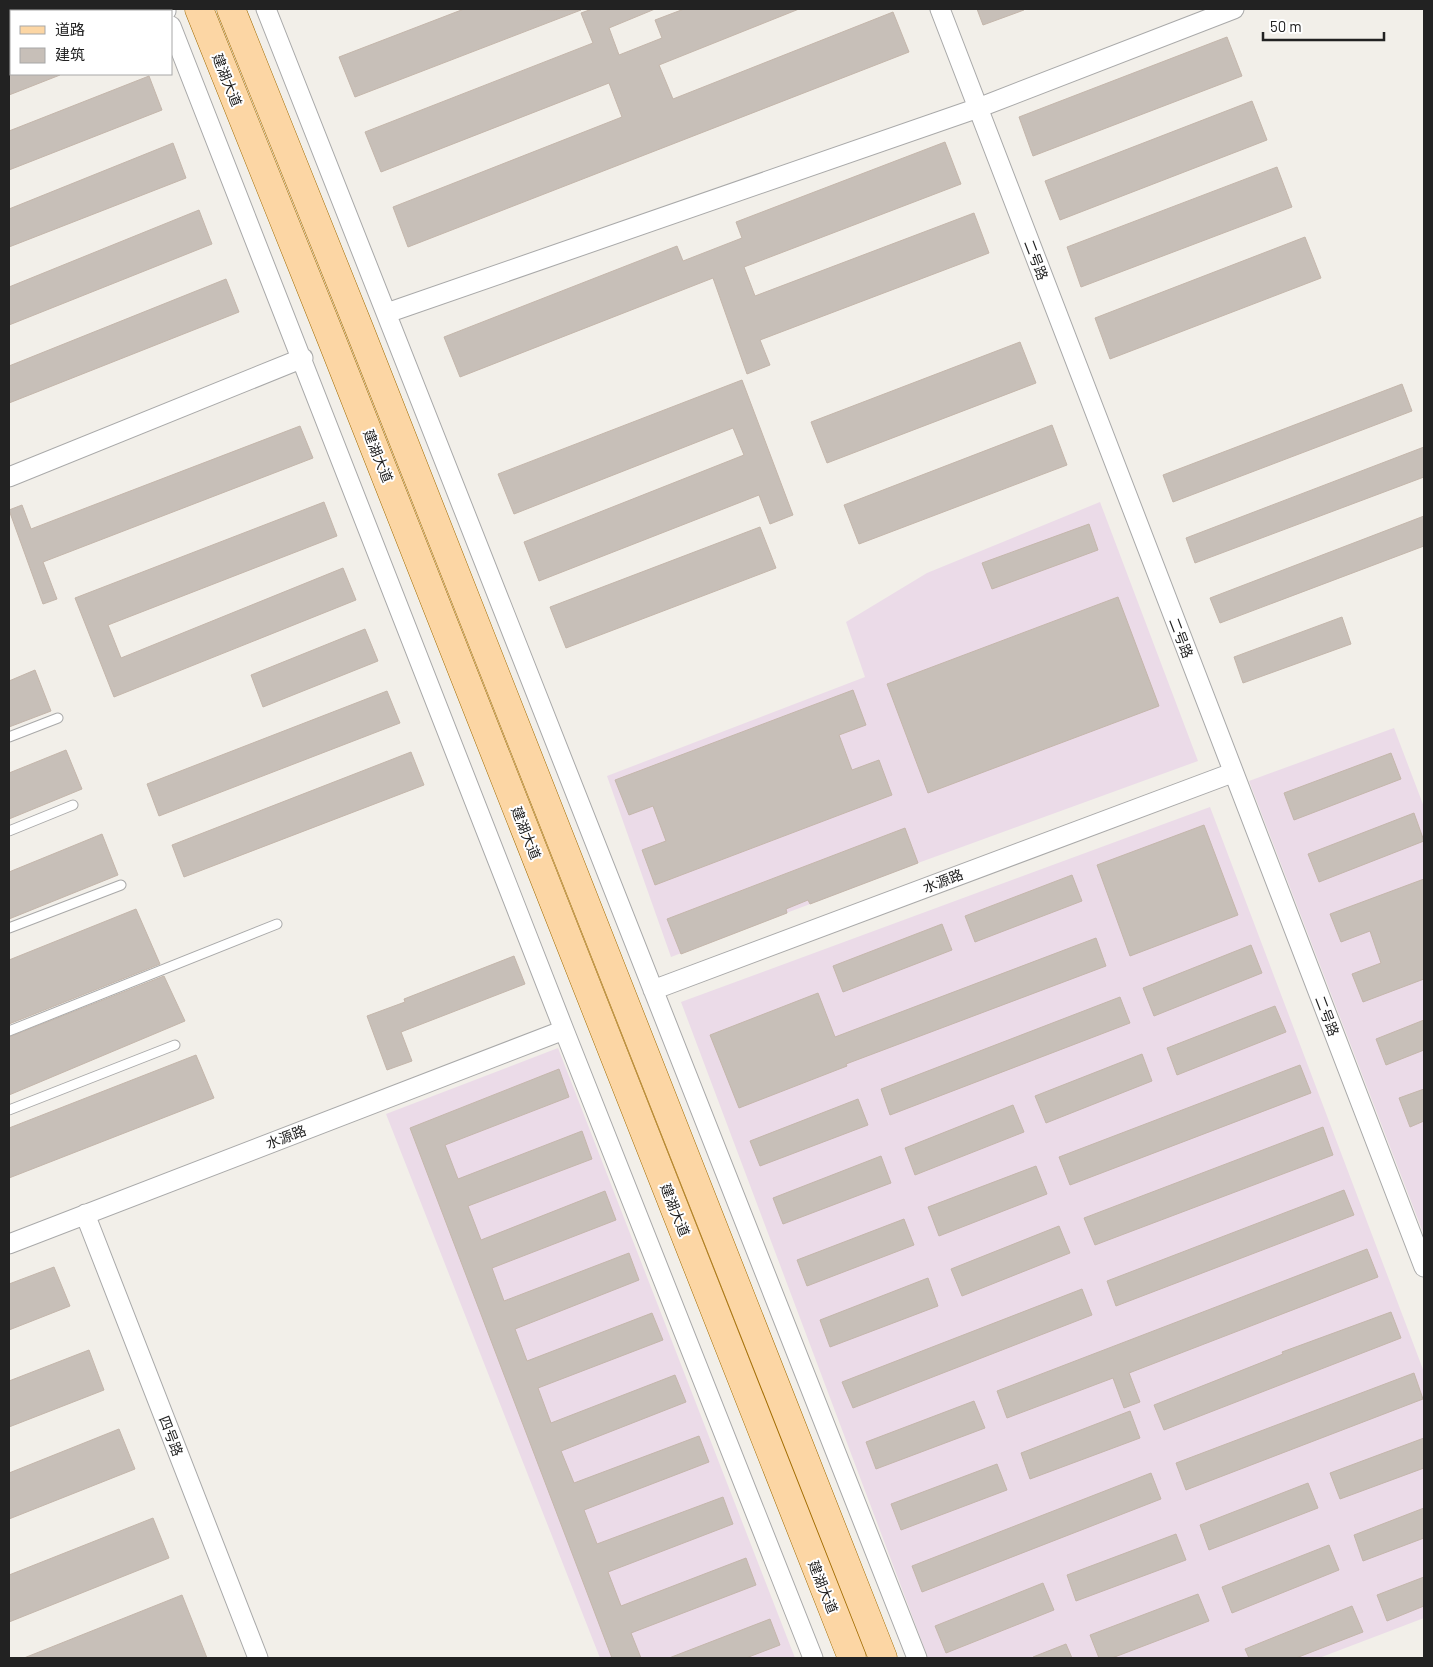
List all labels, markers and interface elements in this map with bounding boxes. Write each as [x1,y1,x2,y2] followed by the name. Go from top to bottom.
[10,10,172,75] legend
[1263,10,1384,42] scale bar
[1270,17,1302,35] text: 50 m
[55,20,85,38] text: 道路
[55,45,85,63] text: 建筑
[209,51,246,109] street label: 建湖大道
[1021,237,1052,282] street label: 二号路
[360,427,397,485] street label: 建湖大道
[1166,615,1197,660] street label: 二号路
[508,804,545,862] street label: 建湖大道
[920,865,965,896] street label: 水源路
[1312,993,1343,1038] street label: 二号路
[263,1121,308,1152] street label: 水源路
[657,1181,694,1239] street label: 建湖大道
[156,1413,187,1458] street label: 四号路
[805,1558,842,1616] street label: 建湖大道

